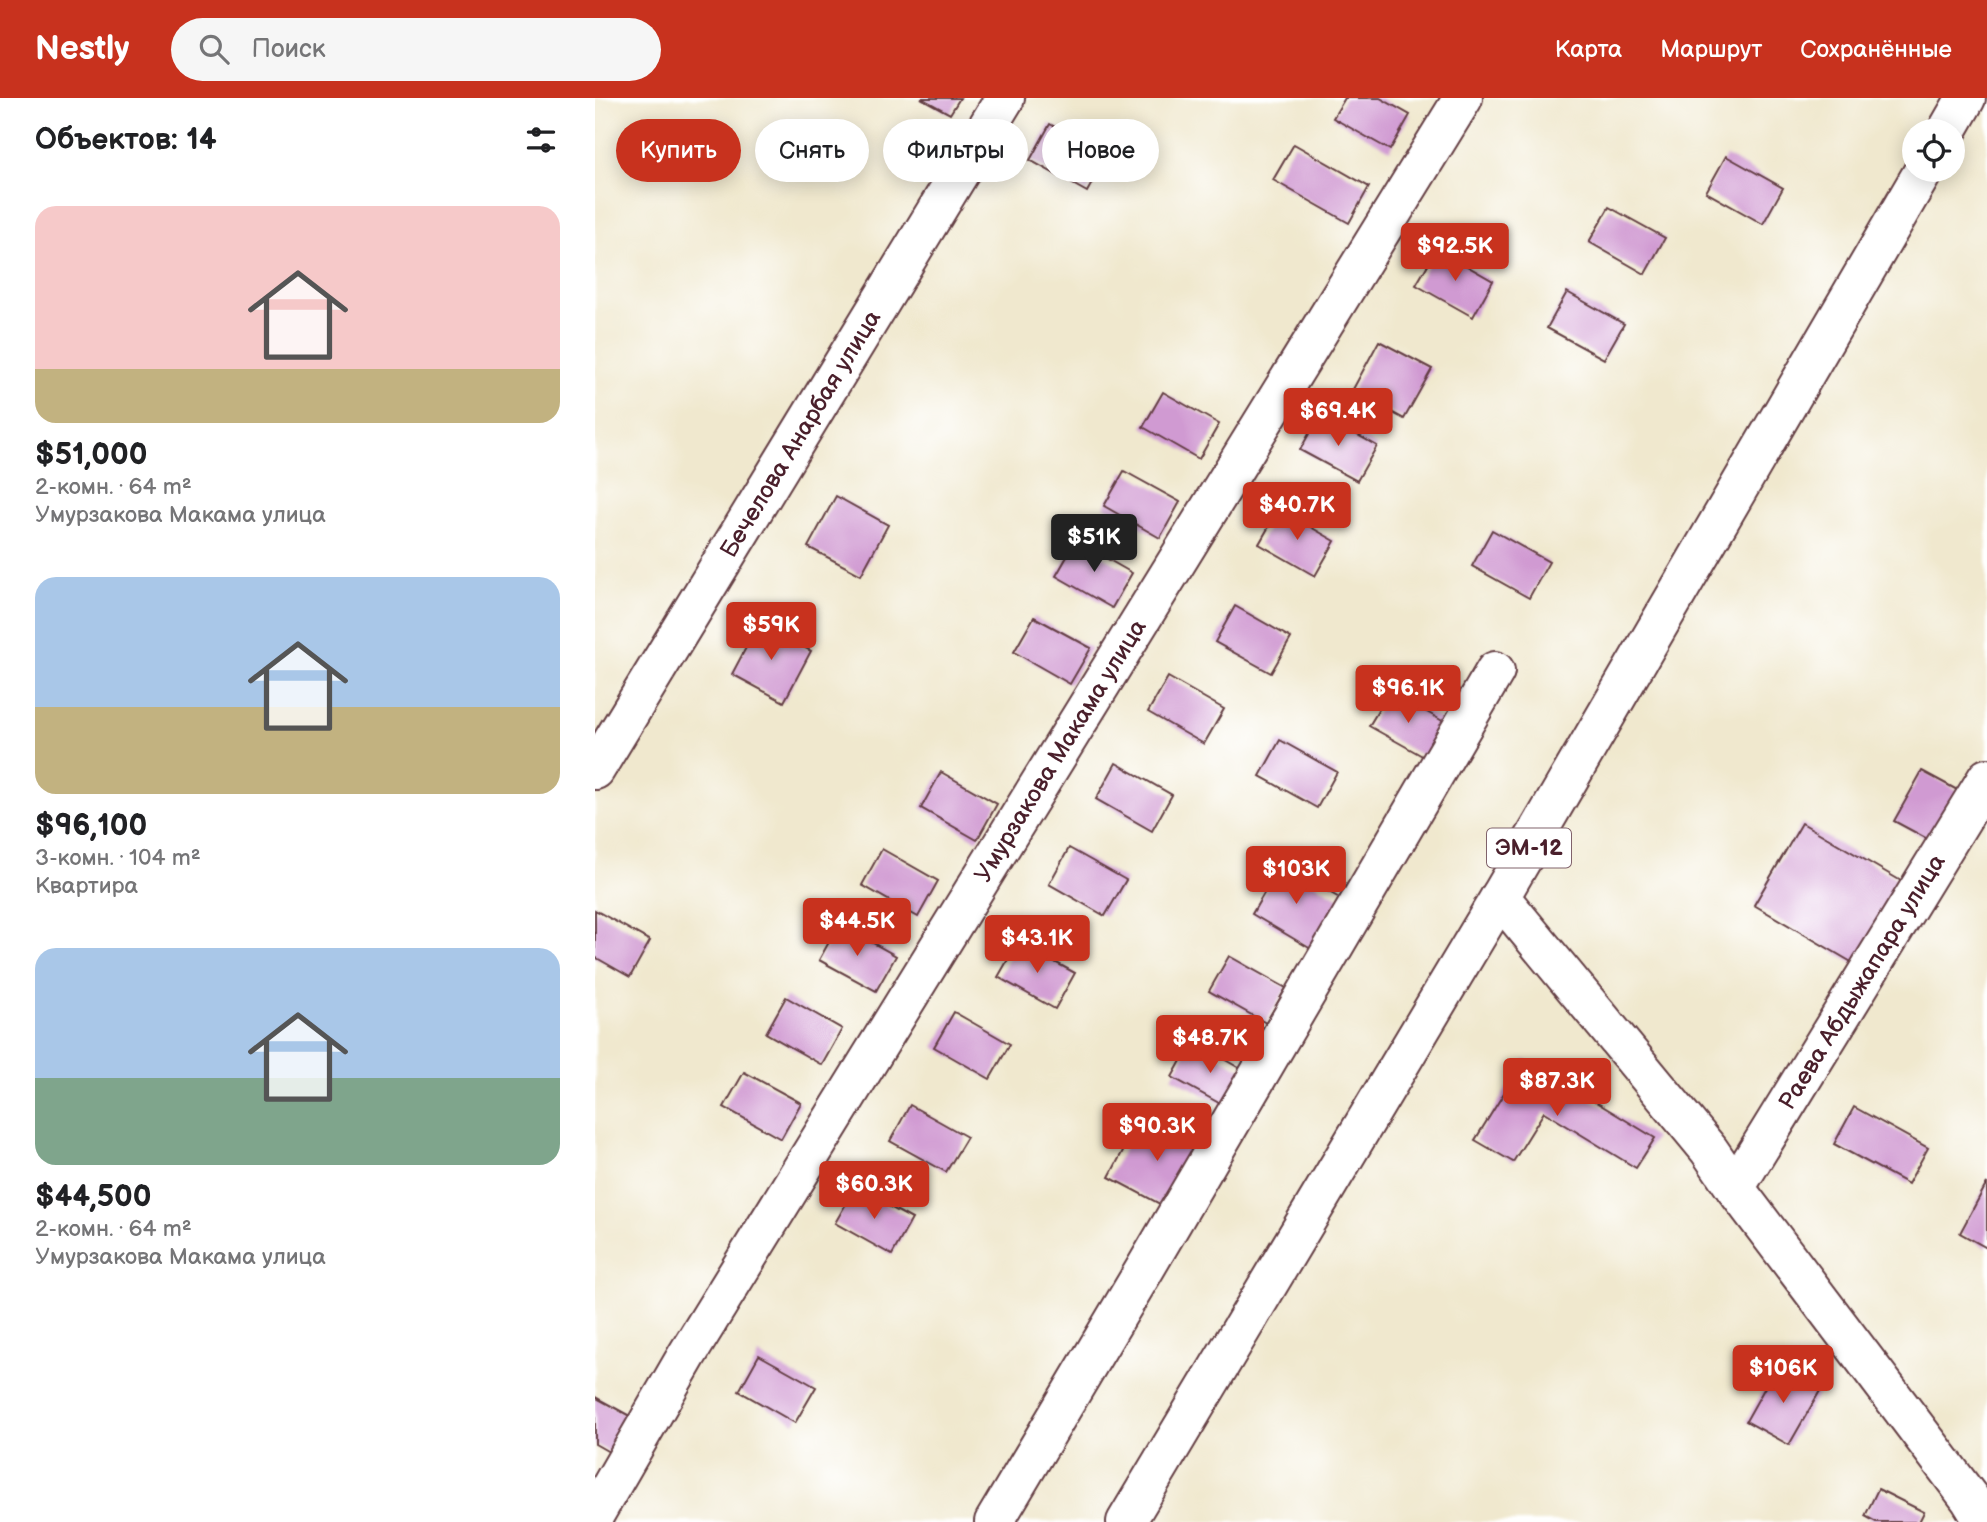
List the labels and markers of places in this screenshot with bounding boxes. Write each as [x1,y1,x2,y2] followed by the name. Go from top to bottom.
[1398,223,1512,283] pin: $92.5K
[1281,388,1395,448] pin: $69.4K
[1240,482,1354,542] pin: $40.7K
[1053,514,1135,574] pin: $51K
[730,602,812,662] pin: $59K
[1351,666,1465,725] pin: $96.1K
[1247,846,1345,906] pin: $103K
[800,898,914,958] pin: $44.5K
[980,916,1094,975] pin: $43.1K
[1153,1016,1267,1075] pin: $48.7K
[1500,1058,1614,1118] pin: $87.3K
[1100,1104,1214,1163] pin: $90.3K
[817,1162,931,1221] pin: $60.3K
[1734,1346,1832,1405] pin: $106K

